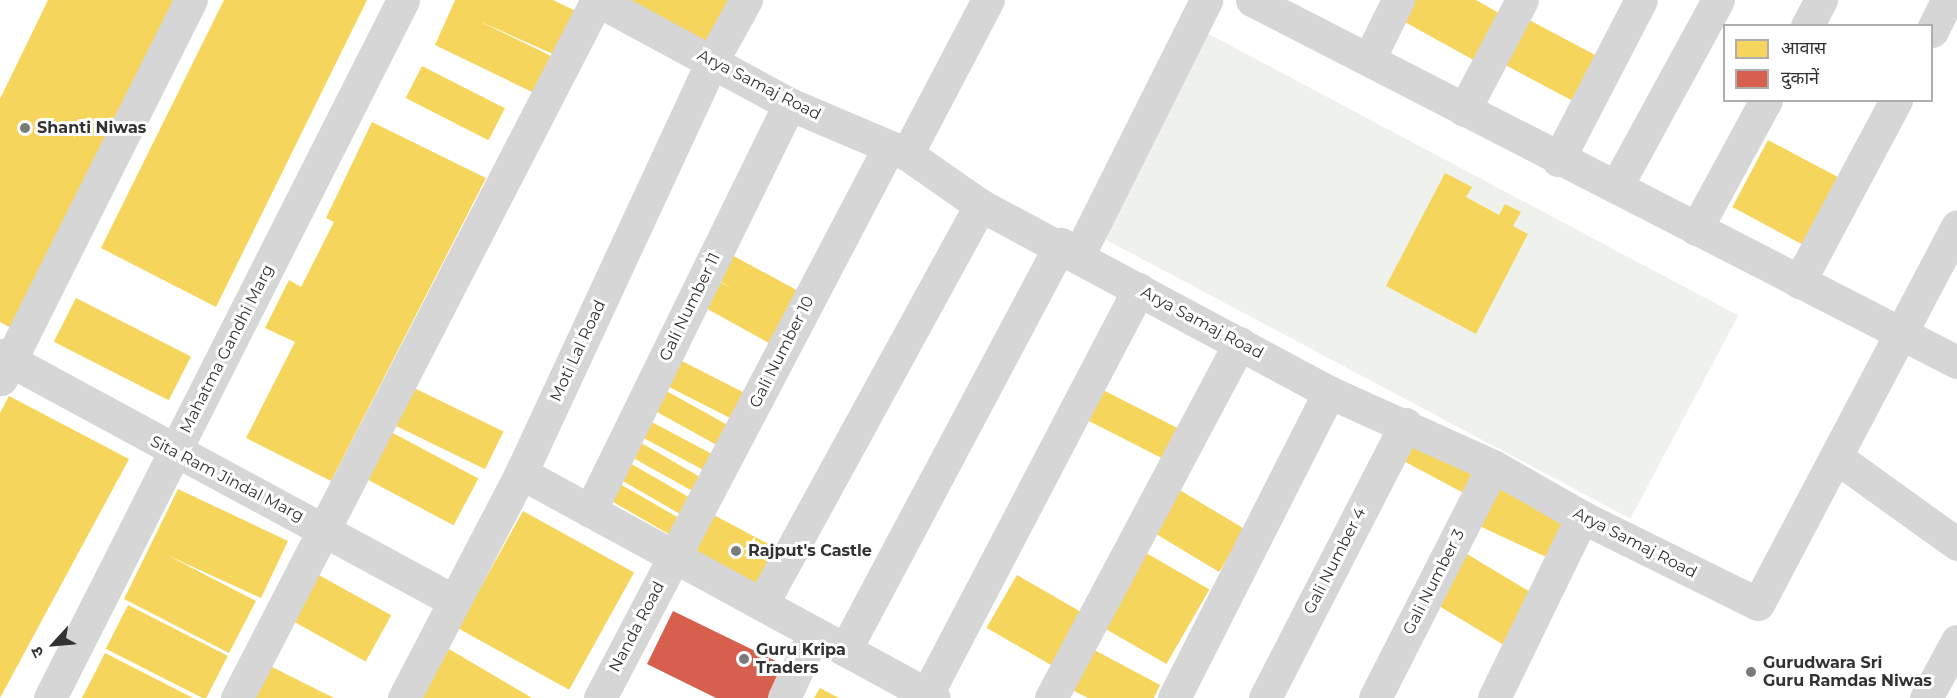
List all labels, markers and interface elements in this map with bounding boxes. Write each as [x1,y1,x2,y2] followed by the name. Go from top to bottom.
[1723,24,1933,102] legend
[1781,37,1826,59] text: आवास
[694,46,824,124] street label: Arya Samaj Road
[1781,67,1819,89] text: दुकानें
[37,118,146,138] place label: Shanti Niwas
[18,121,32,135] marker: Shanti Niwas
[656,250,724,364] street label: Gali Number 11
[176,261,278,437] street label: Mahatma Gandhi Marg
[1138,283,1266,363] street label: Arya Samaj Road
[746,293,818,411] street label: Gali Number 10
[546,297,610,405] street label: Moti Lal Road
[147,432,307,526] street label: Sita Ram Jindal Marg
[1570,504,1700,582] street label: Arya Samaj Road
[1300,505,1370,617] street label: Gali Number 4
[1399,526,1469,638] street label: Gali Number 3
[748,541,872,561] place label: Rajput's Castle
[729,544,743,558] marker: Rajput's Castle
[605,579,669,675] street label: Nanda Road
[24,614,84,674] north arrow
[756,640,846,678] place label: Guru Kripa Traders
[27,644,48,660] text: उ
[737,652,751,666] marker: Guru Kripa Traders
[1763,653,1932,691] place label: Gurudwara Sri Guru Ramdas Niwas
[1744,665,1758,679] marker: Gurudwara Sri Guru Ramdas Niwas

